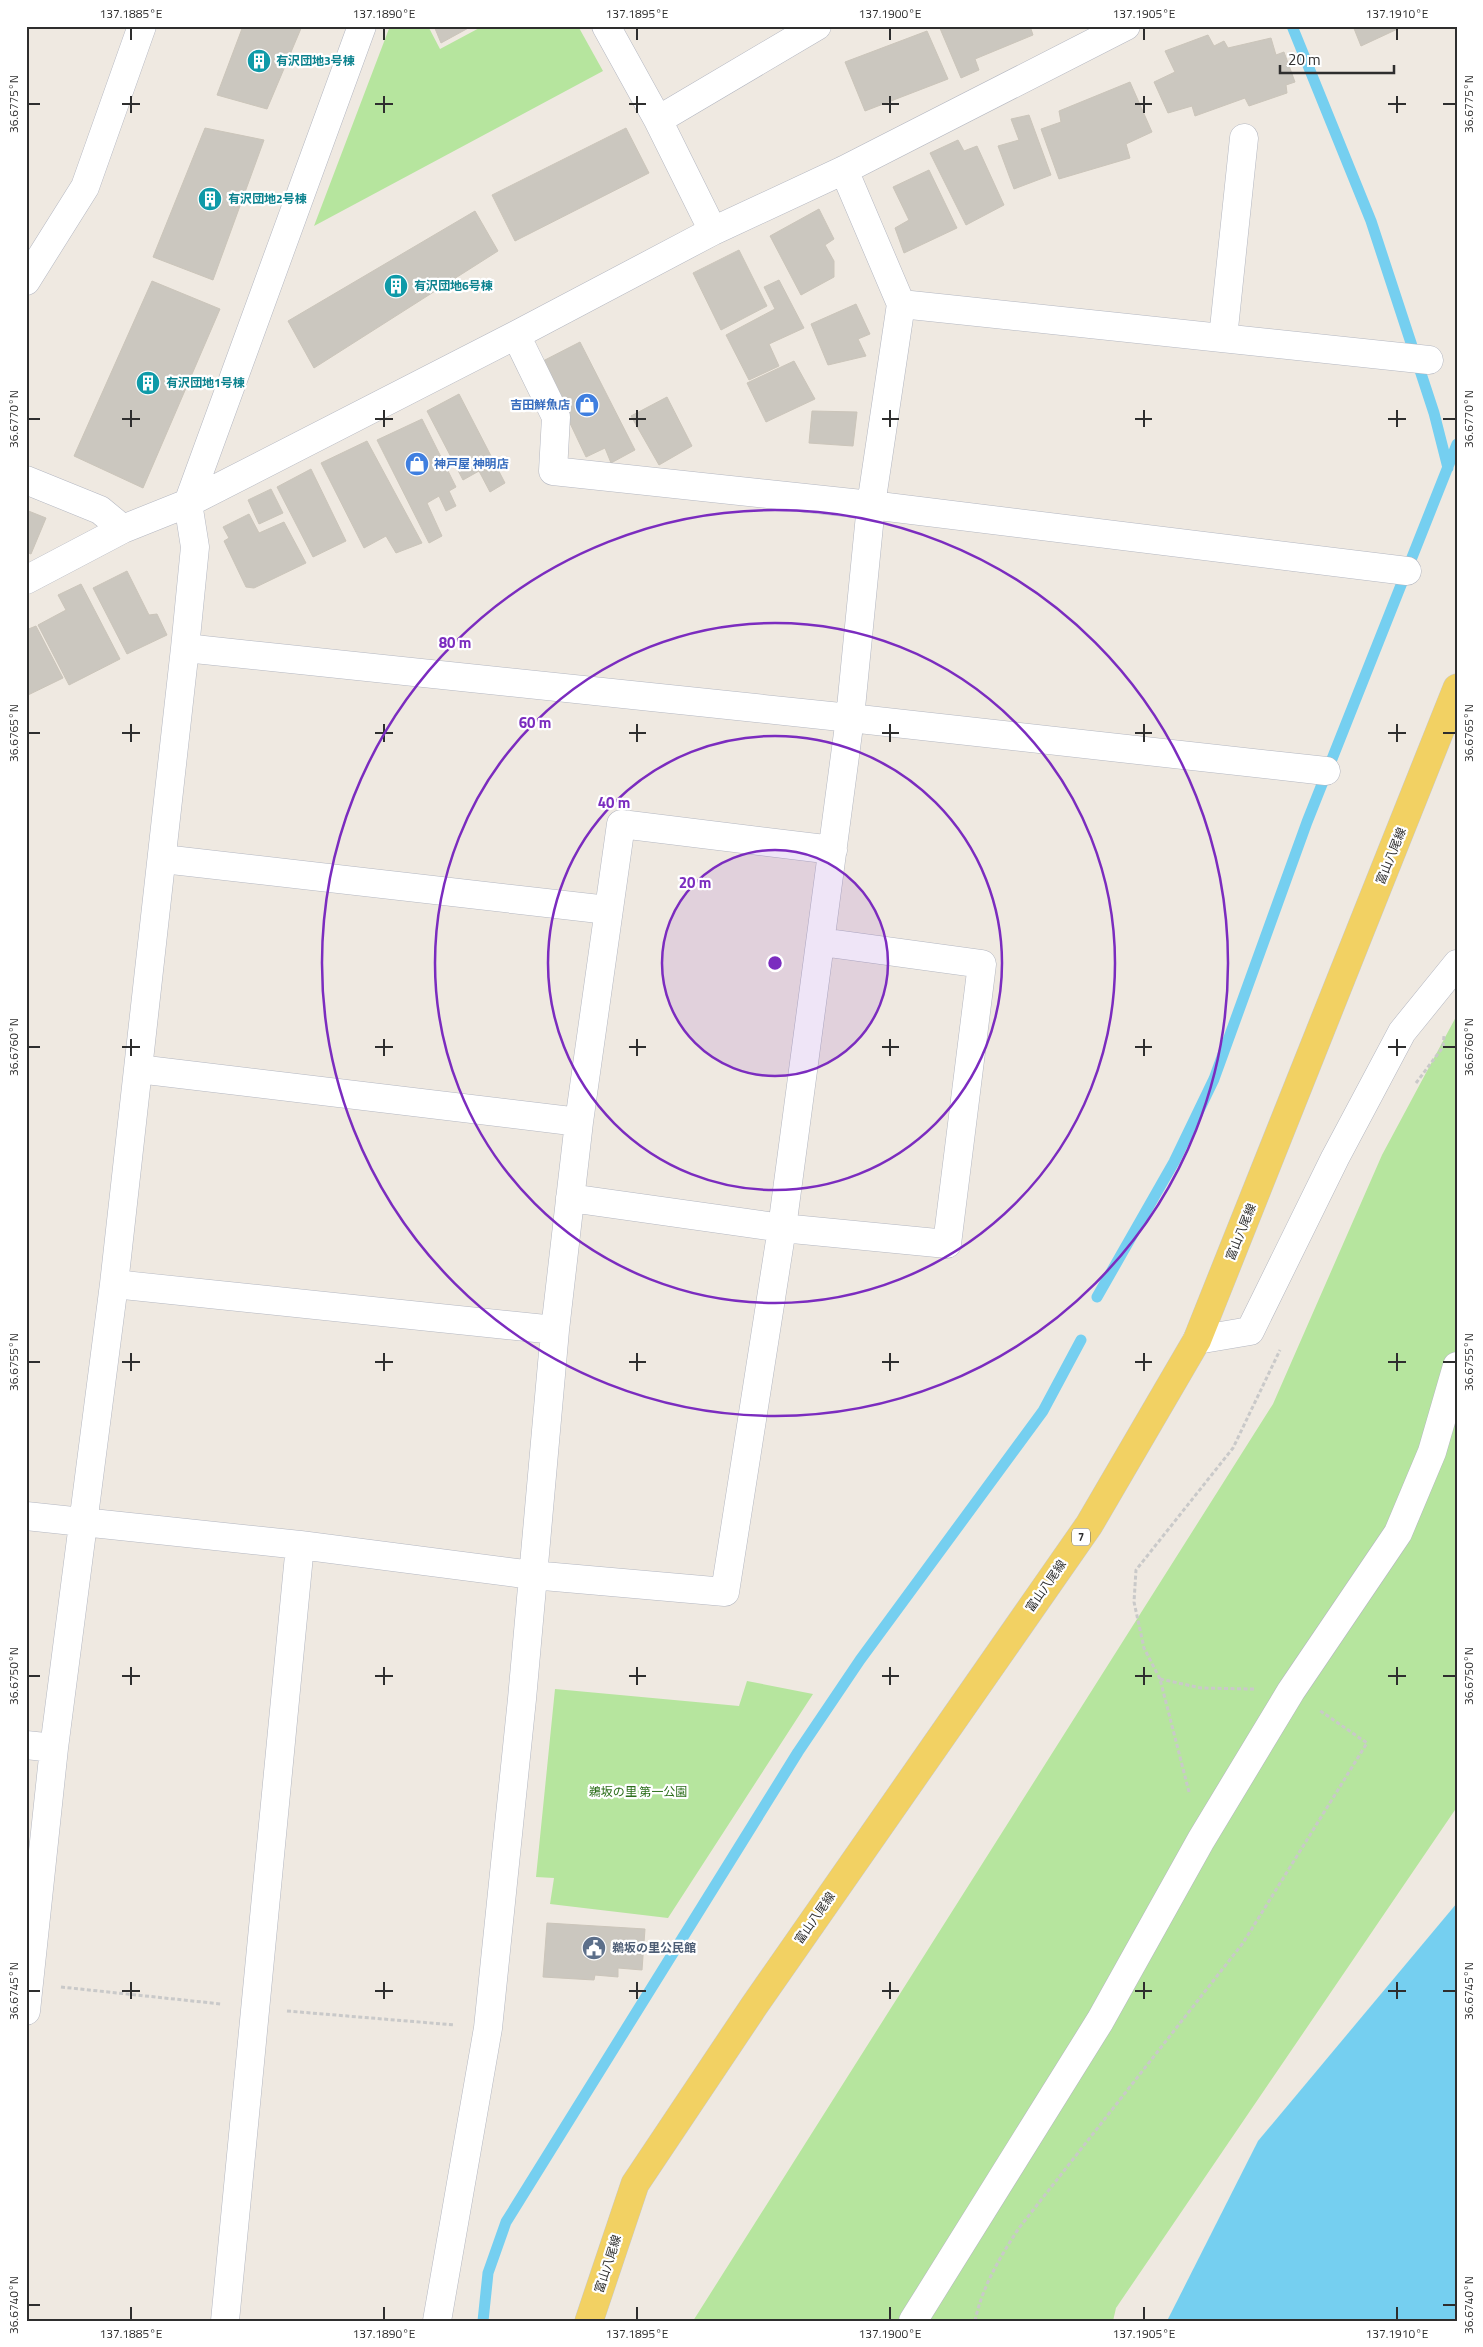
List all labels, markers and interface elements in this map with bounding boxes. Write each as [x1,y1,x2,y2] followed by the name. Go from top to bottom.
[100,4,163,23] text: 137.1885°E
[353,4,416,23] text: 137.1890°E
[606,4,669,23] text: 137.1895°E
[859,4,922,23] text: 137.1900°E
[1113,4,1176,23] text: 137.1905°E
[1366,4,1429,23] text: 137.1910°E
[1280,42,1394,74] scale bar
[246,48,272,74] building icon: 有沢団地3号棟
[1288,48,1321,71] text: 20 m
[276,51,355,70] place label: 有沢団地3号棟
[4,75,23,133] text: 36.6775°N
[1459,75,1478,133] text: 36.6775°N
[197,186,223,212] building icon: 有沢団地2号棟
[228,189,307,208] place label: 有沢団地2号棟
[383,273,409,299] building icon: 有沢団地6号棟
[414,276,493,295] place label: 有沢団地6号棟
[135,370,161,396] building icon: 有沢団地1号棟
[166,373,245,392] place label: 有沢団地1号棟
[4,390,23,448] text: 36.6770°N
[1459,390,1478,448] text: 36.6770°N
[574,392,600,418] shop icon: 吉田鮮魚店
[510,395,570,414] place label: 吉田鮮魚店
[404,451,430,477] shop icon: 神戸屋 神明店
[434,454,509,473] place label: 神戸屋 神明店
[439,631,471,654] text: 80 m
[4,704,23,762] text: 36.6765°N
[1459,704,1478,762] text: 36.6765°N
[519,711,551,734] text: 60 m
[598,791,630,814] text: 40 m
[1370,824,1411,887] street label: 富山八尾線
[679,871,711,894] text: 20 m
[766,954,784,972] centre of rings
[4,1018,23,1076] text: 36.6760°N
[1459,1018,1478,1076] text: 36.6760°N
[1220,1200,1261,1263] street label: 富山八尾線
[4,1333,23,1391] text: 36.6755°N
[1459,1333,1478,1391] text: 36.6755°N
[1072,1528,1090,1545] road number: 7
[1021,1556,1071,1616] street label: 富山八尾線
[4,1647,23,1705] text: 36.6750°N
[1459,1647,1478,1705] text: 36.6750°N
[589,1782,687,1801] park label: 鵜坂の里 第一公園
[790,1888,840,1948] street label: 富山八尾線
[581,1935,607,1961] public building icon: 鵜坂の里公民館
[612,1938,696,1957] place label: 鵜坂の里公民館
[4,1962,23,2020] text: 36.6745°N
[1459,1962,1478,2020] text: 36.6745°N
[589,2232,626,2295] street label: 富山八尾線
[4,2276,23,2334] text: 36.6740°N
[1459,2276,1478,2334] text: 36.6740°N
[100,2324,163,2343] text: 137.1885°E
[353,2324,416,2343] text: 137.1890°E
[606,2324,669,2343] text: 137.1895°E
[859,2324,922,2343] text: 137.1900°E
[1113,2324,1176,2343] text: 137.1905°E
[1366,2324,1429,2343] text: 137.1910°E

